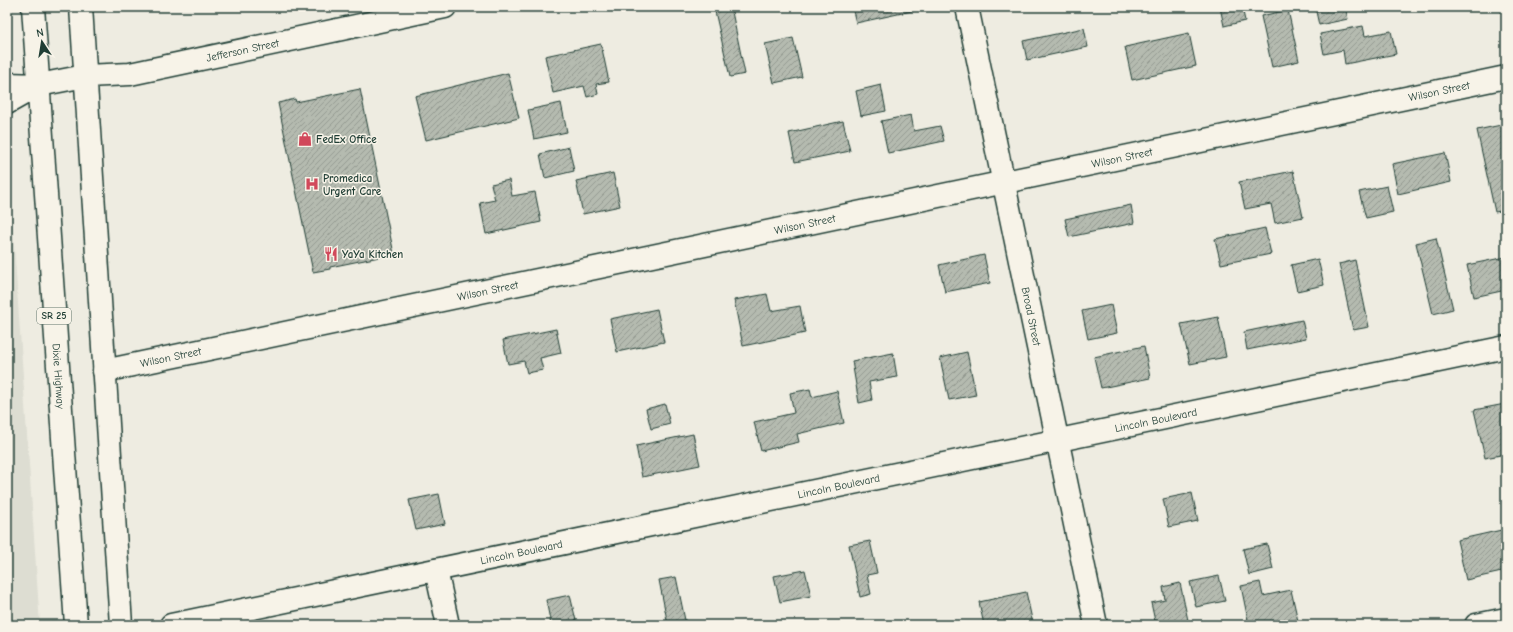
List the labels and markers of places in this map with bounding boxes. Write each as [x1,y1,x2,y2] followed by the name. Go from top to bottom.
[297,131,313,147] shop icon: FedEx Office
[316,133,377,146] place label: FedEx Office
[323,172,382,198] place label: Promedica Urgent Care
[304,176,320,192] hospital icon: Promedica Urgent Care
[323,246,339,262] restaurant icon: YaYa Kitchen
[342,248,403,261] place label: YaYa Kitchen

